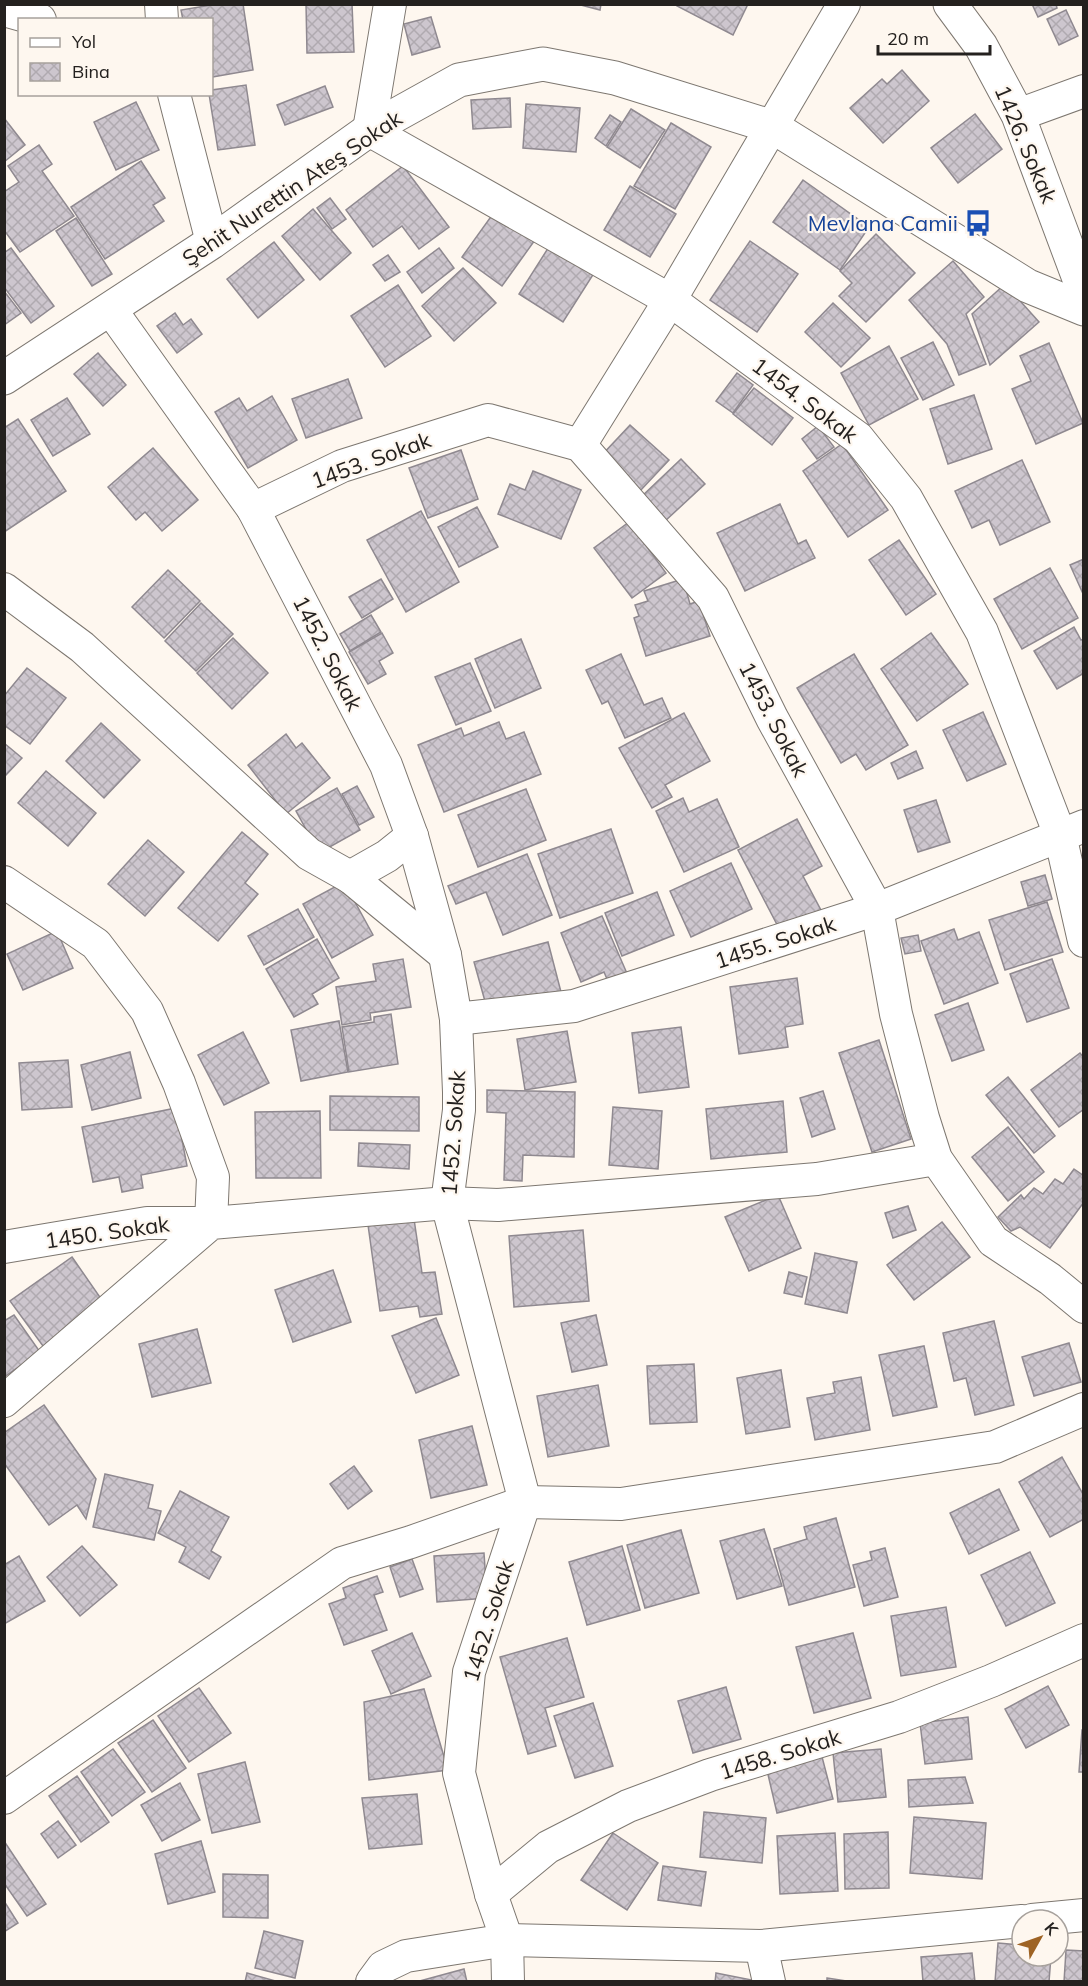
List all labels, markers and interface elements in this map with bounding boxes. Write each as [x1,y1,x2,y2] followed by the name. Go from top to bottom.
[18,18,213,96] legend
[878,18,990,56] scale bar
[887,27,929,50] text: 20 m
[71,30,96,53] text: Yol
[72,60,110,83] text: Bina
[989,81,1064,208] street label: 1426. Sokak
[177,104,408,272] street label: Şehit Nurettin Ateş Sokak
[963,208,993,238] bus stop icon: Mevlana Camii
[808,209,958,237] place label: Mevlana Camii
[746,351,864,449] street label: 1454. Sokak
[307,425,435,495] street label: 1453. Sokak
[287,591,369,716] street label: 1452. Sokak
[733,657,815,782] street label: 1453. Sokak
[711,909,840,975] street label: 1455. Sokak
[435,1069,471,1197] street label: 1452. Sokak
[43,1209,172,1255] street label: 1450. Sokak
[456,1556,520,1685] street label: 1452. Sokak
[716,1722,845,1786] street label: 1458. Sokak
[1010,1908,1070,1968] north arrow
[1040,1918,1063,1940] text: K

